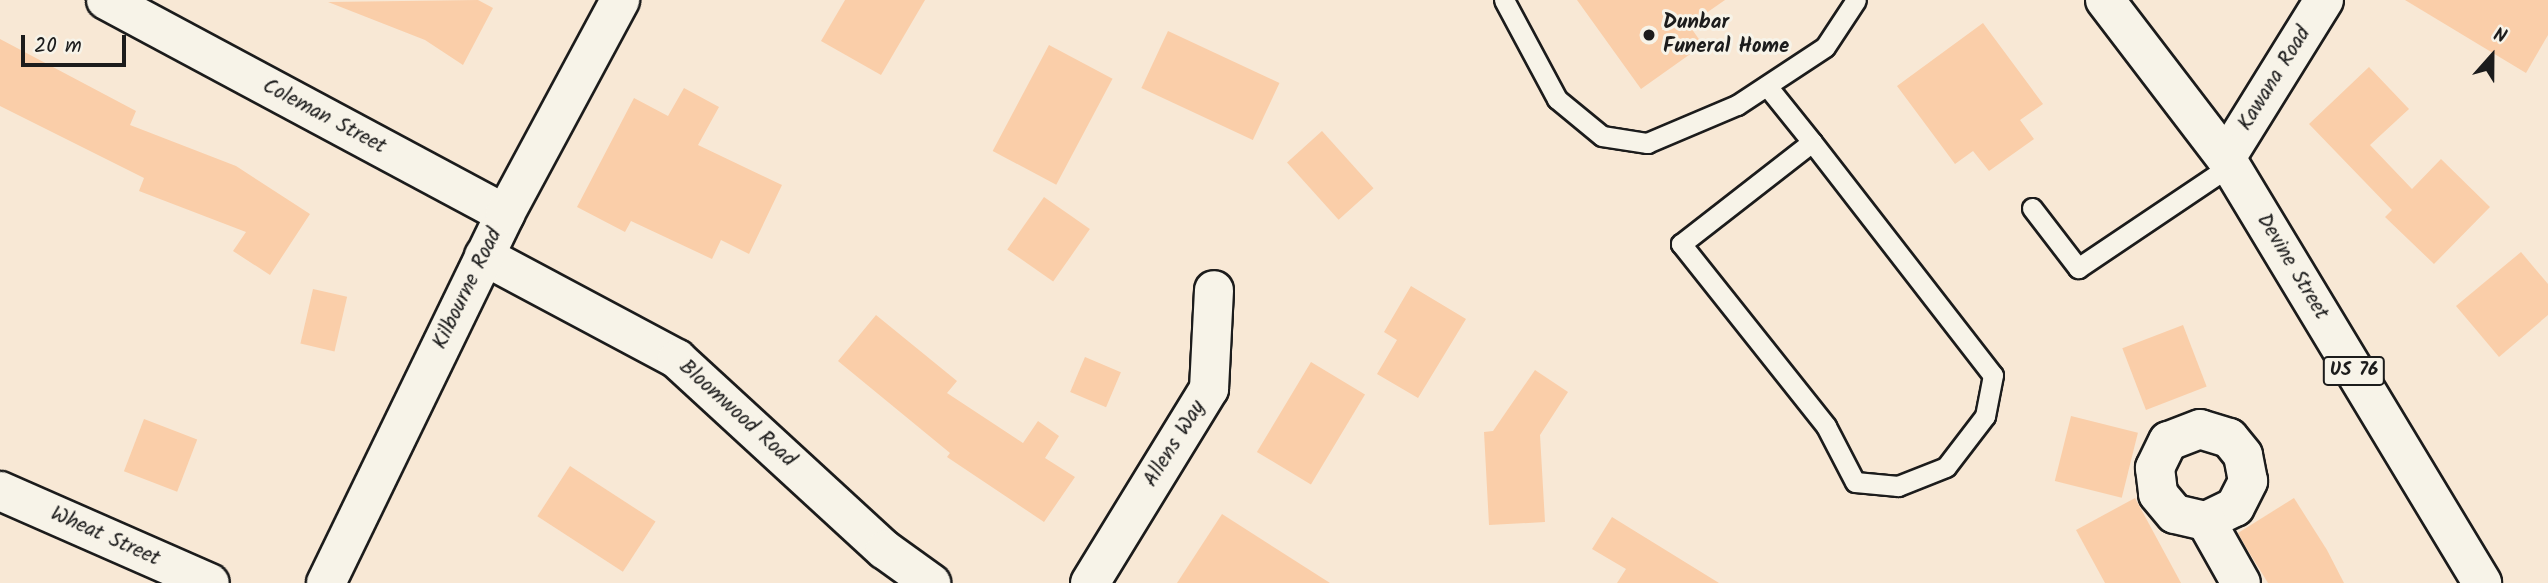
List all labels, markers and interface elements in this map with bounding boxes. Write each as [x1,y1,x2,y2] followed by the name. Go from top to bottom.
[1663,10,1789,60] place label: Dunbar Funeral Home
[2489,20,2511,53] text: N
[24,21,130,65] scale bar
[2457,21,2527,91] north arrow
[2233,22,2317,136] street label: Kawana Road
[1641,27,1657,43] marker: Dunbar Funeral Home
[34,30,82,63] text: 20 m
[258,74,390,160] street label: Coleman Street
[2251,209,2333,325] street label: Devine Street
[428,224,508,354] street label: Kilbourne Road
[673,355,801,473] street label: Bloomwood Road
[2322,356,2386,386] road number: US 76
[1139,396,1211,492] street label: Allens Way
[47,502,163,572] street label: Wheat Street

